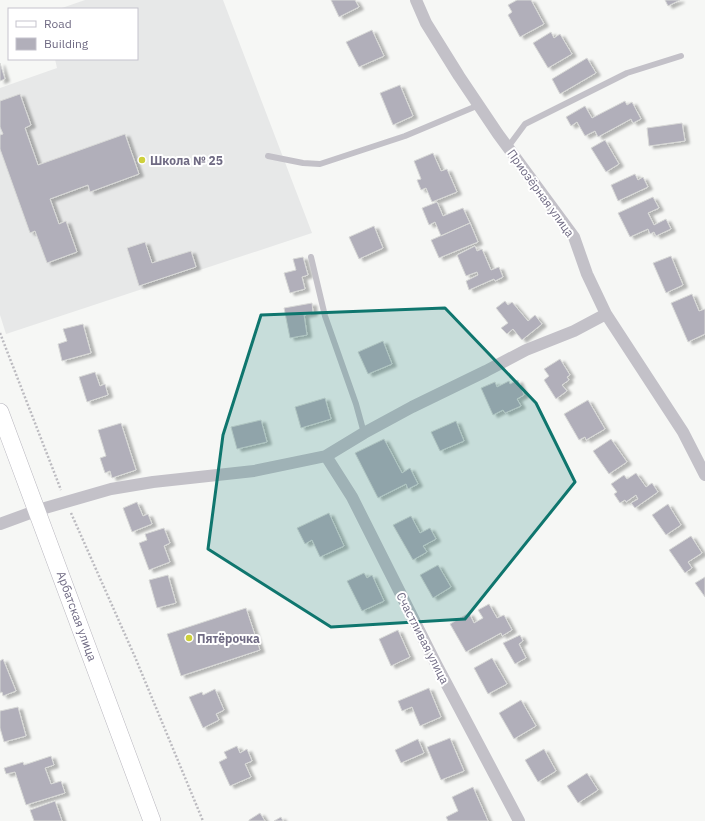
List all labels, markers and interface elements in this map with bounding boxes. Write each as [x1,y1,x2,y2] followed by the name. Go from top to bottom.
[8,8,138,60] legend
[44,16,72,31] text: Road
[44,36,89,51] text: Building
[504,146,578,240] street label: Приозёрная улица
[150,153,223,168] place label: Школа № 25
[137,155,147,165] marker: Школа № 25
[54,569,100,664] street label: Арбатская улица
[393,590,453,687] street label: Счастливая улица
[197,631,260,646] place label: Пятёрочка
[184,633,194,643] marker: Пятёрочка

